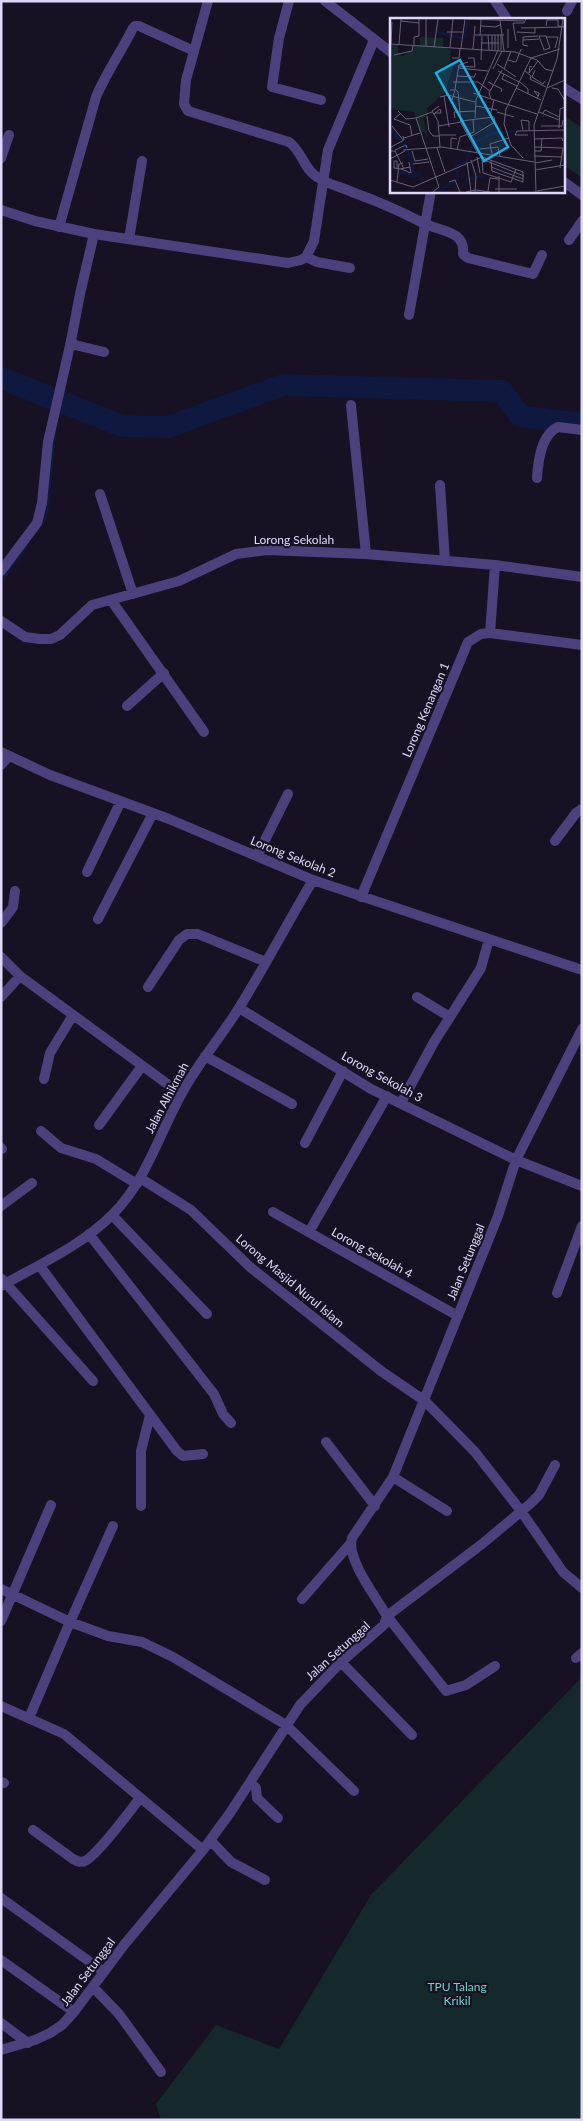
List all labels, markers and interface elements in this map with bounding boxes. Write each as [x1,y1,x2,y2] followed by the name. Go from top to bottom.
[390,18,566,192] inset map
[254,532,334,547] street label: Lorong Sekolah
[399,660,452,759] street label: Lorong Kenangan 1
[248,833,338,880] street label: Lorong Sekolah 2
[339,1048,425,1105] street label: Lorong Sekolah 3
[142,1060,192,1136] street label: Jalan Alhikmah
[443,1221,488,1302] street label: Jalan Setunggal
[329,1224,415,1281] street label: Lorong Sekolah 4
[233,1231,348,1330] street label: Lorong Masjid Nurul Islam
[303,1618,373,1683] street label: Jalan Setunggal
[57,1935,118,2009] street label: Jalan Setunggal
[427,1979,487,2008] park label: TPU Talang Krikil

